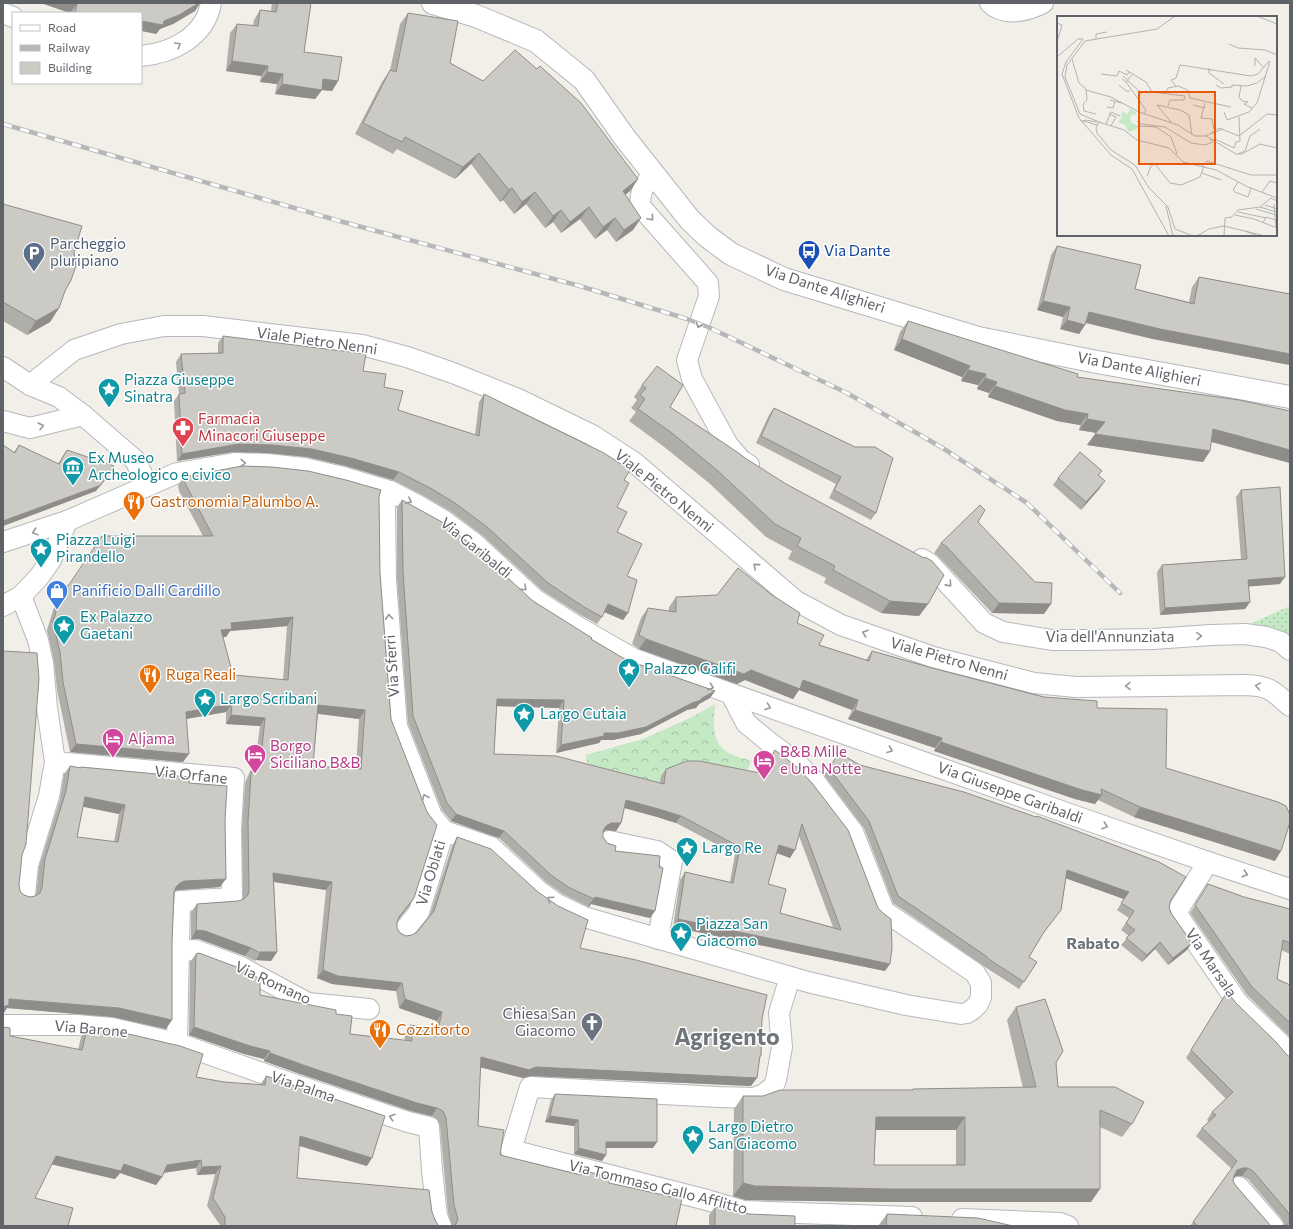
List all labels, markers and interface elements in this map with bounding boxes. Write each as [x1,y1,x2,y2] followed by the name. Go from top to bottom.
[12,12,142,84] legend
[1057,16,1277,236] inset map
[48,20,76,34] text: Road
[48,40,90,54] text: Railway
[174,43,181,50] one-way arrow
[48,60,92,74] text: Building
[646,214,653,221] one-way arrow
[50,234,126,269] place label: Parcheggio pluripiano
[796,238,822,271] bus stop icon: Via Dante
[21,240,47,273] parking icon: Parcheggio pluripiano
[824,241,890,259] place label: Via Dante
[763,260,888,316] street label: Via Dante Alighieri
[695,321,704,328] one-way arrow
[256,323,379,357] street label: Viale Pietro Nenni
[1076,347,1203,389] street label: Via Dante Alighieri
[124,370,234,405] place label: Piazza Giuseppe Sinatra
[96,376,122,409] place icon: Piazza Giuseppe Sinatra
[198,409,325,444] place label: Farmacia Minacori Giuseppe
[170,415,196,448] pharmacy icon: Farmacia Minacori Giuseppe
[38,422,44,430] one-way arrow
[612,445,718,535] street label: Viale Pietro Nenni
[88,448,231,483] place label: Ex Museo Archeologico e civico
[60,454,86,487] museum icon: Ex Museo Archeologico e civico
[240,459,246,467] one-way arrow
[121,489,147,522] restaurant icon: Gastronomia Palumbo A.
[150,492,319,510] place label: Gastronomia Palumbo A.
[405,496,413,504] one-way arrow
[437,513,516,581] street label: Via Garibaldi
[32,527,39,536] one-way arrow
[56,530,136,565] place label: Piazza Luigi Pirandello
[28,536,54,569] place icon: Piazza Luigi Pirandello
[753,564,760,571] one-way arrow
[44,578,70,611] shop icon: Panificio Dalli Cardillo
[944,580,951,587] one-way arrow
[72,581,221,599] place label: Panificio Dalli Cardillo
[519,583,526,590] one-way arrow
[80,607,153,642] place label: Ex Palazzo Gaetani
[51,613,77,646] place icon: Ex Palazzo Gaetani
[385,614,394,620] one-way arrow
[1046,627,1174,645] street label: Via dell'Annunziata
[862,629,869,638] one-way arrow
[1196,631,1202,640] one-way arrow
[888,633,1010,683] street label: Viale Pietro Nenni
[380,634,402,698] street label: Via Sferri
[616,656,642,689] place icon: Palazzo Galifi
[644,659,736,677] place label: Palazzo Galifi
[137,662,163,695] restaurant icon: Ruga Reali
[166,665,236,683] place label: Ruga Reali
[708,682,715,691] one-way arrow
[1125,682,1131,690] one-way arrow
[1254,682,1261,691] one-way arrow
[192,686,218,719] place icon: Largo Scribani
[220,689,317,707] place label: Largo Scribani
[511,701,537,734] place icon: Largo Cutaia
[764,702,771,710] one-way arrow
[540,704,627,722] place label: Largo Cutaia
[100,726,126,759] hotel icon: Aljama
[128,729,175,747] place label: Aljama
[270,736,361,771] place label: Borgo Siciliano B&B
[242,742,268,775] hotel icon: Borgo Siciliano B&B
[780,742,861,777] place label: B&B Mille e Una Notte
[887,746,894,754] one-way arrow
[751,748,777,781] hotel icon: B&B Mille e Una Notte
[935,757,1085,827] street label: Via Giuseppe Garibaldi
[154,761,229,787] street label: Via Orfane
[421,794,429,801] one-way arrow
[1102,822,1109,830] one-way arrow
[674,835,700,868] place icon: Largo Re
[412,838,449,908] street label: Via Oblati
[702,838,762,856] place label: Largo Re
[1241,869,1248,878] one-way arrow
[547,896,554,903] one-way arrow
[696,914,768,949] place label: Piazza San Giacomo
[668,920,694,953] place icon: Piazza San Giacomo
[1182,925,1241,1000] street label: Via Marsala
[1066,933,1120,952] district label: Rabato
[233,957,314,1008] street label: Via Romano
[503,1004,576,1039] place label: Chiesa San Giacomo
[579,1010,605,1043] church icon: Chiesa San Giacomo
[54,1016,129,1040] street label: Via Barone
[367,1017,393,1050] restaurant icon: Cozzitorto
[396,1020,470,1038] place label: Cozzitorto
[674,1022,780,1050] district label: Agrigento
[269,1067,338,1105] street label: Via Palma
[388,1113,395,1121] one-way arrow
[708,1117,797,1152] place label: Largo Dietro San Giacomo
[680,1123,706,1156] place icon: Largo Dietro San Giacomo
[567,1155,750,1217] street label: Via Tommaso Gallo Afflitto

